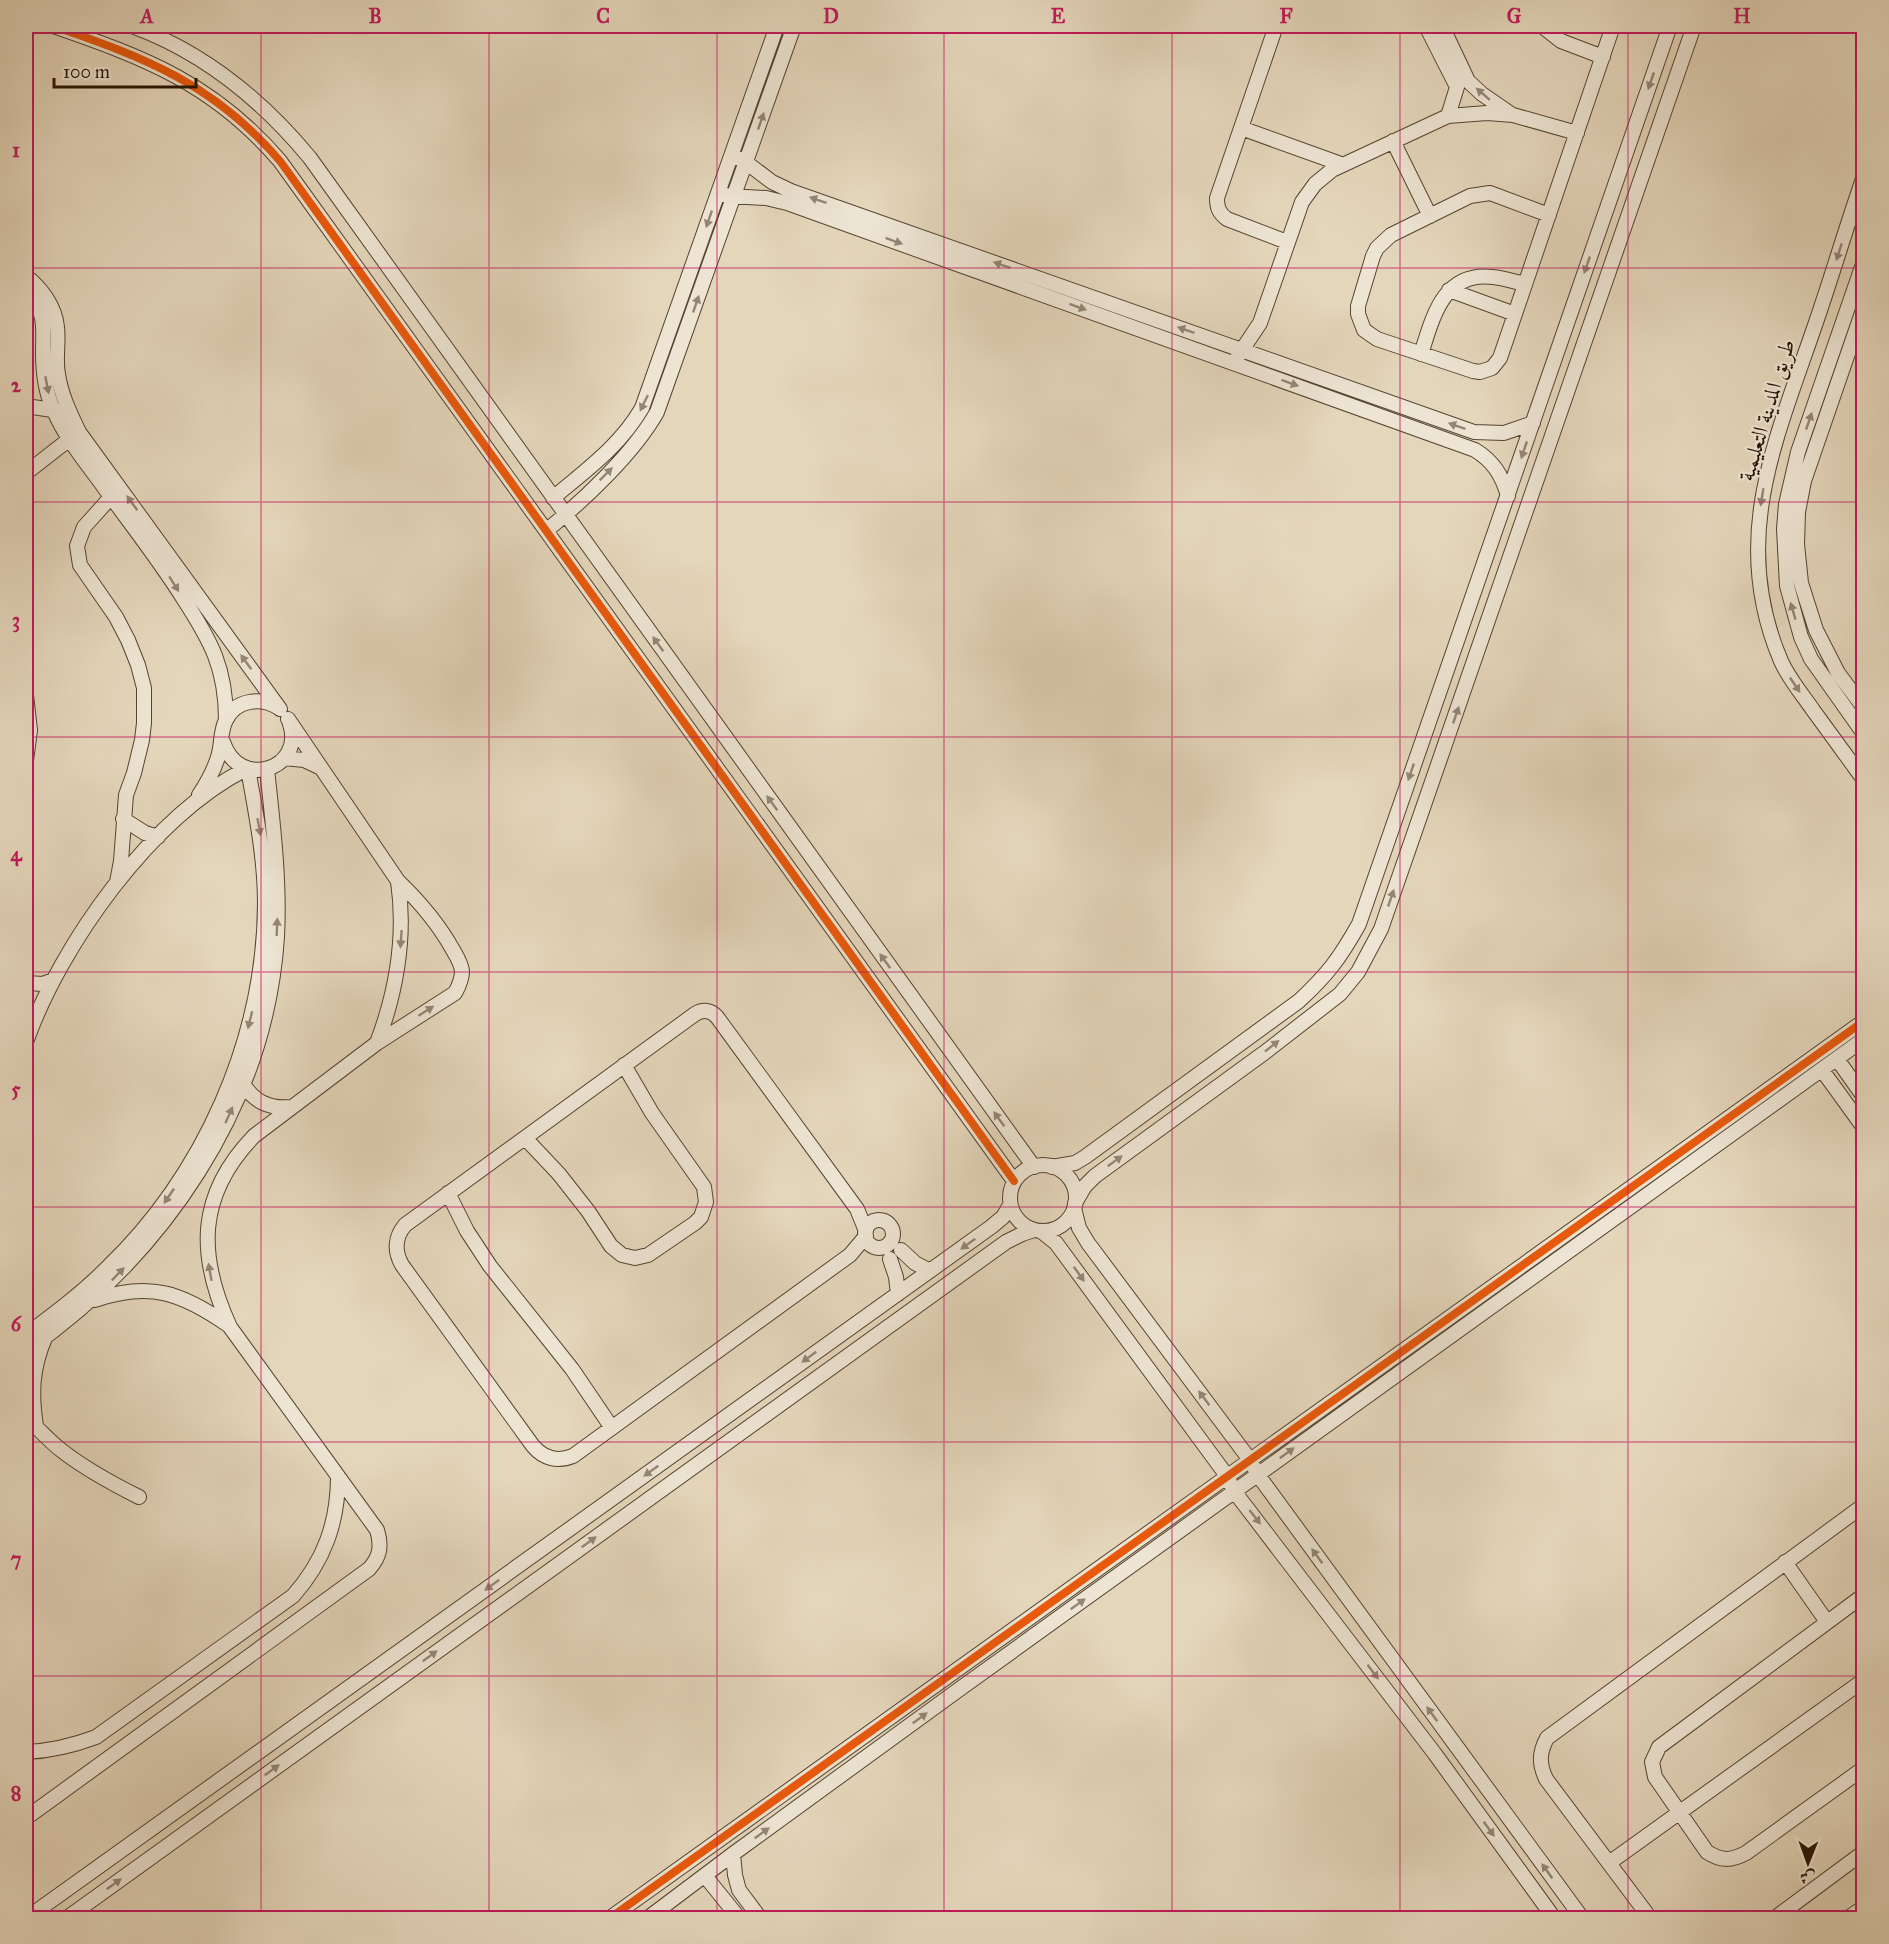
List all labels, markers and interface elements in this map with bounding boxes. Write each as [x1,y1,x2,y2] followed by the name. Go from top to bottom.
[138,4,154,28] text: A
[368,4,382,28] text: B
[596,4,610,28] text: C
[823,4,839,28] text: D
[1051,4,1066,28] text: E
[1279,4,1293,28] text: F
[1507,4,1522,28] text: G
[1733,4,1751,28] text: H
[54,51,196,89] scale bar
[63,61,110,83] text: 100 m
[1645,72,1655,90] one-way arrow
[1476,88,1491,101] one-way arrow
[756,112,766,130] one-way arrow
[12,138,20,162] text: 1
[809,195,827,205] one-way arrow
[703,210,713,228] one-way arrow
[885,237,903,247] one-way arrow
[1834,243,1844,261] one-way arrow
[1582,256,1592,274] one-way arrow
[993,260,1011,270] one-way arrow
[691,295,701,313] one-way arrow
[1069,303,1087,313] one-way arrow
[1177,325,1195,335] one-way arrow
[1732,336,1802,485] street label: طريق المدينة التعليمية
[11,373,22,397] text: 2
[43,376,52,395] one-way arrow
[1281,379,1299,389] one-way arrow
[639,395,649,412] one-way arrow
[1804,412,1814,430] one-way arrow
[1448,420,1466,430] one-way arrow
[1519,441,1528,459] one-way arrow
[599,468,613,482] one-way arrow
[1757,488,1766,507] one-way arrow
[126,496,138,512] one-way arrow
[168,575,180,591] one-way arrow
[1788,602,1797,620] one-way arrow
[12,608,20,633] text: 3
[652,637,664,652] one-way arrow
[240,654,252,670] one-way arrow
[1789,677,1800,693] one-way arrow
[1451,705,1461,723] one-way arrow
[1405,763,1415,781] one-way arrow
[766,795,778,810] one-way arrow
[254,817,263,836] one-way arrow
[10,842,22,867] text: 4
[1387,889,1397,907] one-way arrow
[272,917,282,936] one-way arrow
[396,930,406,949] one-way arrow
[880,953,892,968] one-way arrow
[418,1006,434,1017] one-way arrow
[245,1011,254,1029] one-way arrow
[1264,1040,1280,1053] one-way arrow
[11,1077,21,1101] text: 5
[225,1106,234,1123] one-way arrow
[994,1112,1006,1127] one-way arrow
[1107,1156,1122,1168] one-way arrow
[164,1188,175,1204] one-way arrow
[960,1238,976,1250] one-way arrow
[206,1262,215,1281] one-way arrow
[1073,1266,1085,1282] one-way arrow
[111,1267,125,1281] one-way arrow
[11,1312,23,1336] text: 6
[802,1351,817,1363] one-way arrow
[1197,1390,1210,1406] one-way arrow
[1280,1448,1295,1460] one-way arrow
[643,1465,659,1477] one-way arrow
[1249,1509,1261,1525] one-way arrow
[581,1537,596,1549] one-way arrow
[11,1547,22,1571] text: 7
[1311,1549,1323,1565] one-way arrow
[485,1579,501,1591] one-way arrow
[1069,1598,1085,1610] one-way arrow
[423,1651,438,1663] one-way arrow
[1367,1665,1379,1680] one-way arrow
[1426,1706,1438,1722] one-way arrow
[911,1712,927,1724] one-way arrow
[264,1764,280,1776] one-way arrow
[11,1781,21,1805] text: 8
[1483,1821,1495,1837] one-way arrow
[754,1827,769,1839] one-way arrow
[1778,1833,1838,1893] north arrow
[1541,1864,1553,1880] one-way arrow
[1800,1868,1816,1887] text: ش
[106,1879,122,1890] one-way arrow

